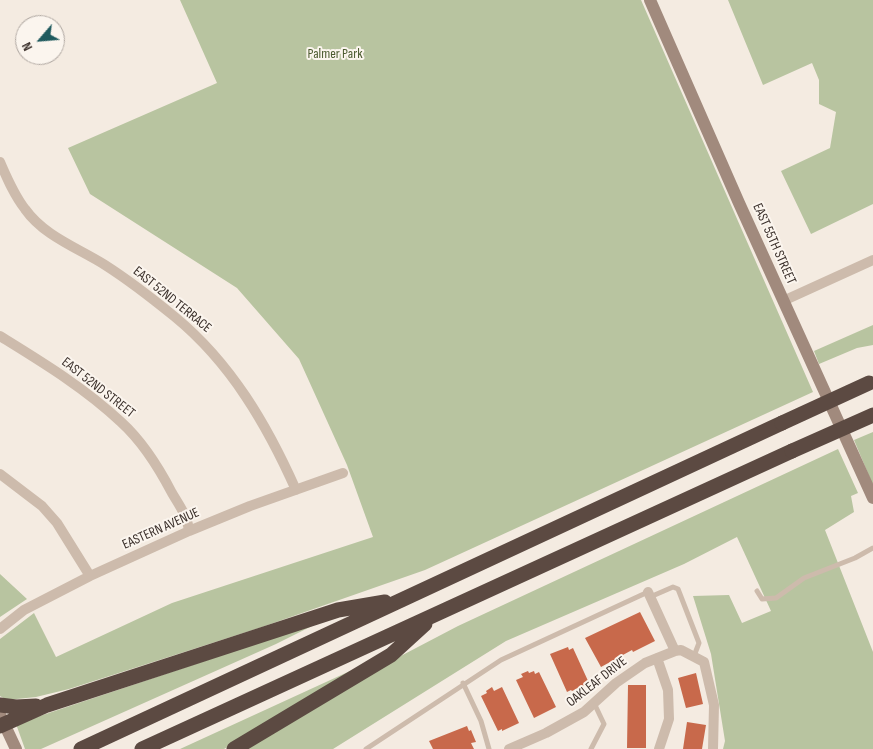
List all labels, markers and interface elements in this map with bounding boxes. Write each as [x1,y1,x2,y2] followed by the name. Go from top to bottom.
[15,15,65,65] north arrow
[18,39,36,54] text: N
[307,46,363,62] park label: Palmer Park
[749,201,799,287] street label: EAST 55TH STREET
[129,263,215,337] street label: EAST 52ND TERRACE
[58,354,138,422] street label: EAST 52ND STREET
[120,505,202,553] street label: EASTERN AVENUE
[563,653,631,711] street label: OAKLEAF DRIVE

